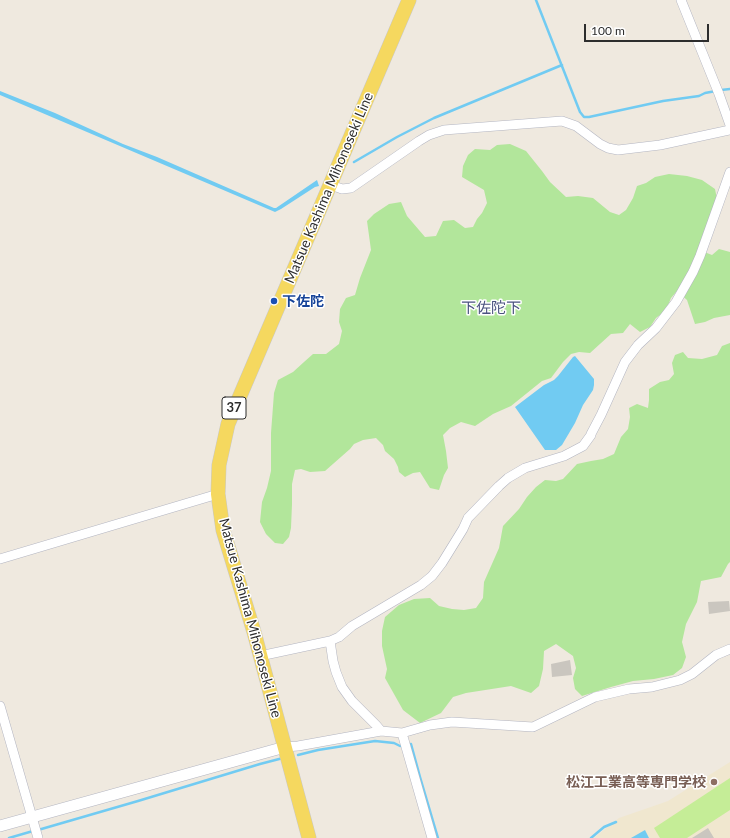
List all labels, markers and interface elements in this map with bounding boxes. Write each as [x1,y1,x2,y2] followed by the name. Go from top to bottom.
[586,16,711,42] scale bar
[591,23,625,38] text: 100 m
[281,90,377,286] street label: Matsue Kashima Mihonoseki Line
[282,293,324,309] place label: 下佐陀
[269,296,279,306] marker: 下佐陀
[461,299,521,317] district label: 下佐陀下
[222,397,246,419] road number: 37
[215,516,285,720] street label: Matsue Kashima Mihonoseki Line
[566,774,706,790] place label: 松江工業高等専門学校
[709,777,719,787] marker: 松江工業高等専門学校

